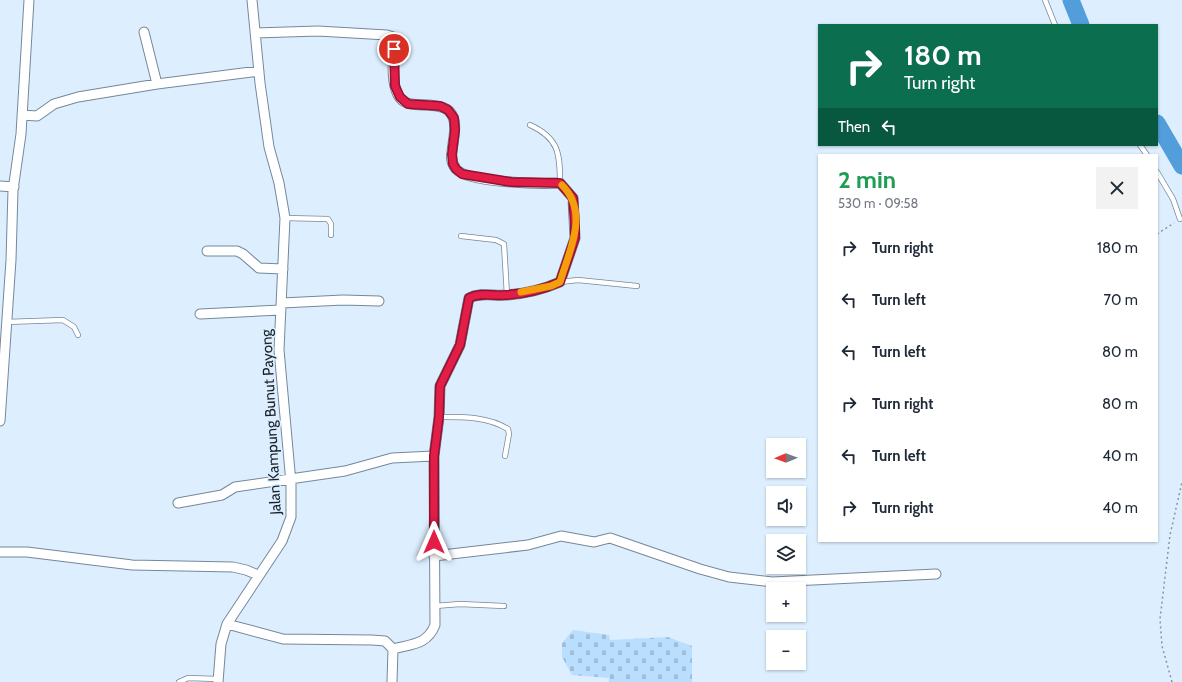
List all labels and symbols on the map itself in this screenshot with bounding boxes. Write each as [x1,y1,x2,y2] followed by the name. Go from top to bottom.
[377,32,411,66] pin
[257,328,285,516] street label: Jalan Kampung Bunut Payong
[766,438,806,478] north arrow
[413,521,455,563] position arrow

